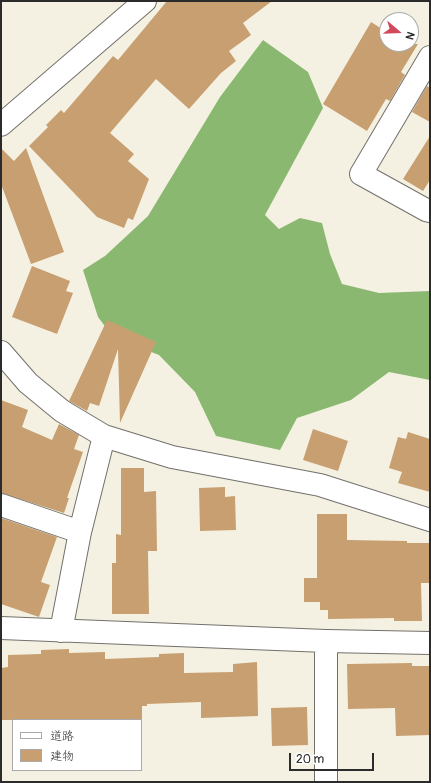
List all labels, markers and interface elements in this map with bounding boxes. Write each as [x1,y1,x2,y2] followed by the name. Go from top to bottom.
[379,12,419,52] north arrow
[403,30,417,41] text: N
[12,719,142,771] legend
[50,729,74,744] text: 道路
[291,745,376,771] scale bar
[50,749,74,764] text: 建物
[296,752,324,767] text: 20 m

